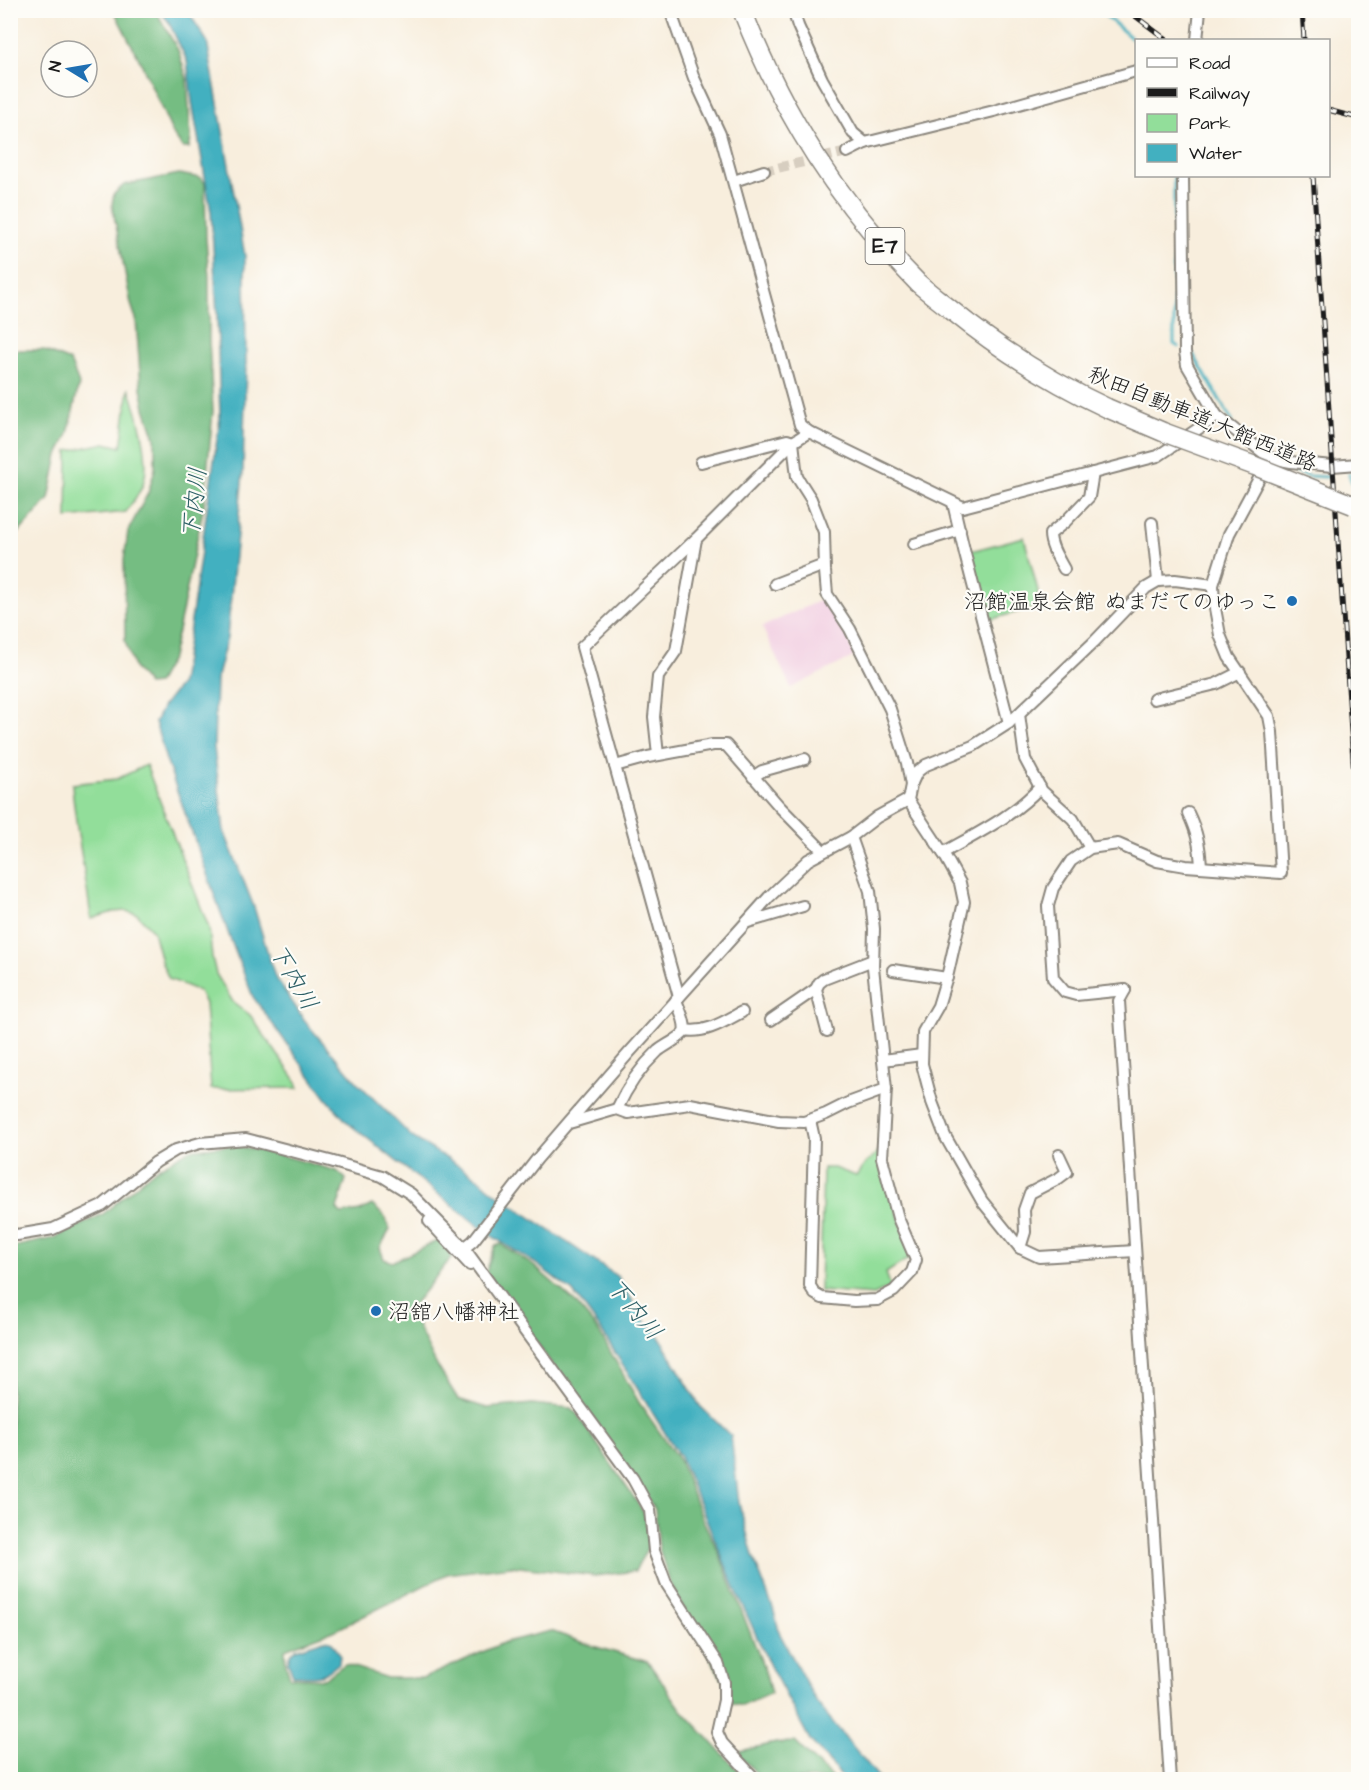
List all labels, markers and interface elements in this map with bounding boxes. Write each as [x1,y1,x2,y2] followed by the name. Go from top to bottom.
[39,39,99,99] north arrow
[1135,39,1330,177] legend
[1189,51,1230,76] text: Road
[44,59,67,73] text: N
[1189,81,1250,107] text: Railway
[1189,111,1231,136] text: Park
[1189,141,1242,166] text: Water
[866,228,904,264] road number: E7
[1083,359,1322,480] street label: 秋田自動車道;大館西道路
[174,466,216,541] water label: 下内川
[964,587,1280,618] place label: 沼館温泉会館 ぬまだてのゆっこ
[1285,594,1299,608] marker: 沼館温泉会館 ぬまだてのゆっこ
[260,938,326,1017] water label: 下内川
[598,1271,670,1348] water label: 下内川
[388,1297,520,1328] place label: 沼舘八幡神社
[369,1304,383,1318] marker: 沼舘八幡神社

